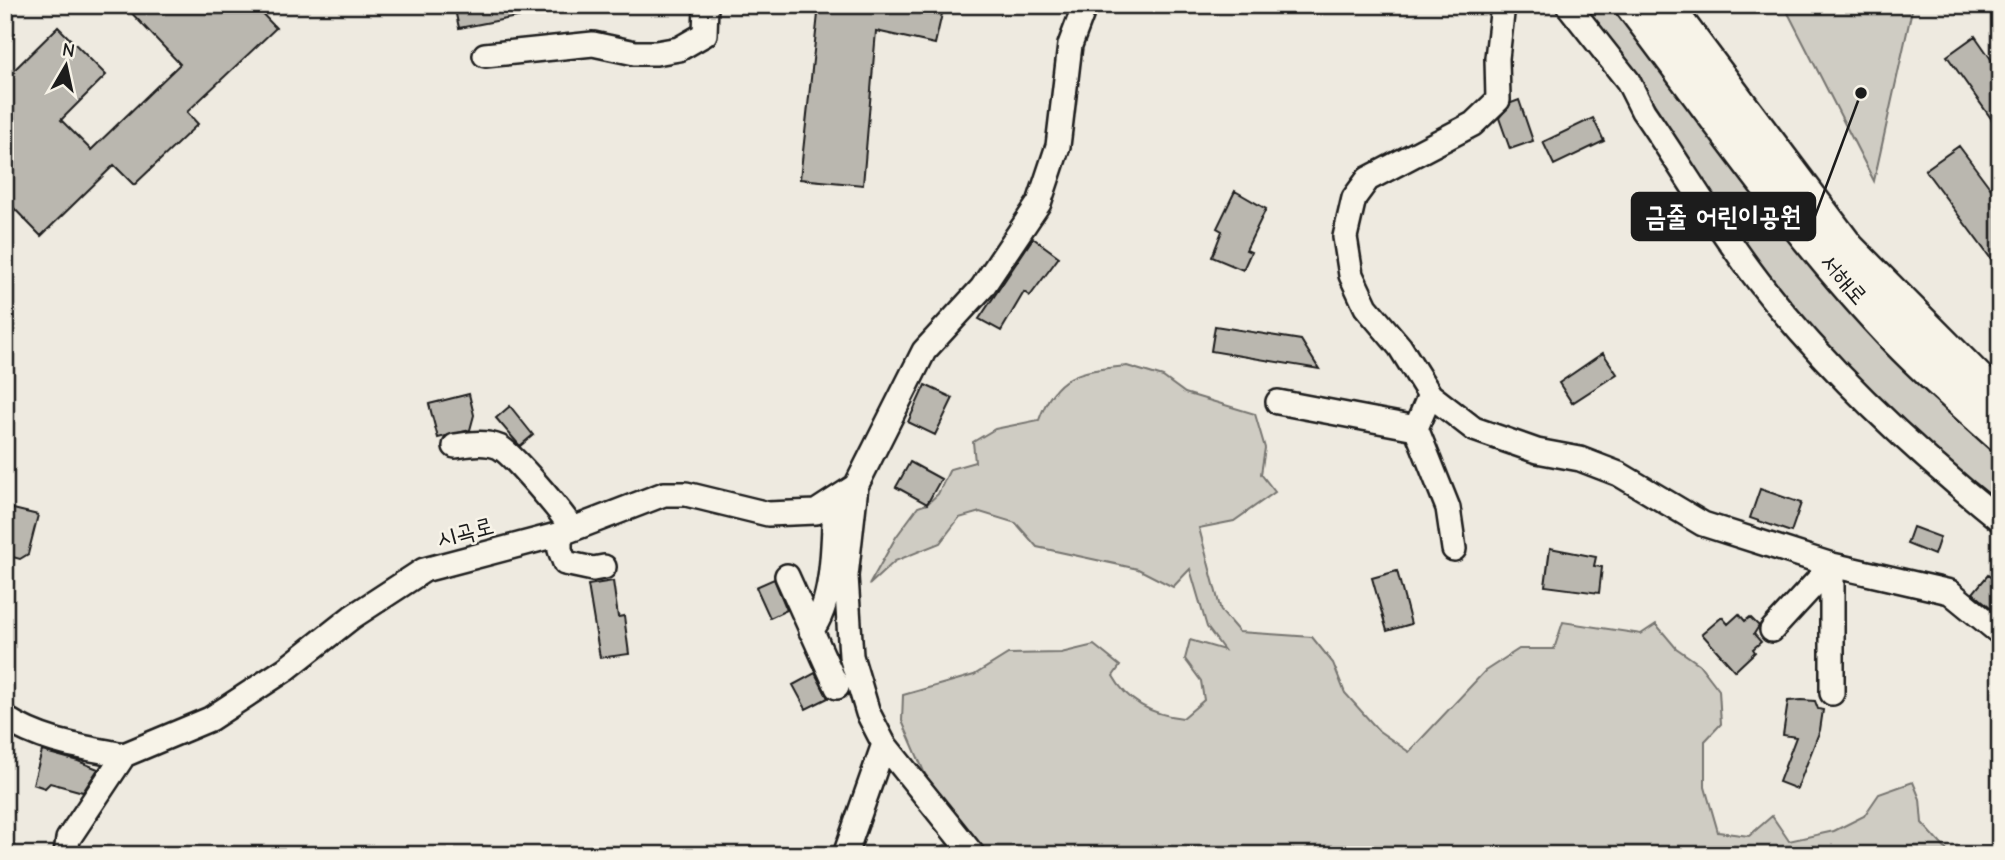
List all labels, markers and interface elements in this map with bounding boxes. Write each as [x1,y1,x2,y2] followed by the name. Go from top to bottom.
[32,32,102,102] north arrow
[61,38,76,62] text: N
[1632,193,1815,240] callout: 금줄 어린이공원
[1645,202,1801,232] text: 금줄 어린이공원
[1814,248,1874,310] street label: 서해로
[433,511,497,553] street label: 시곡로

